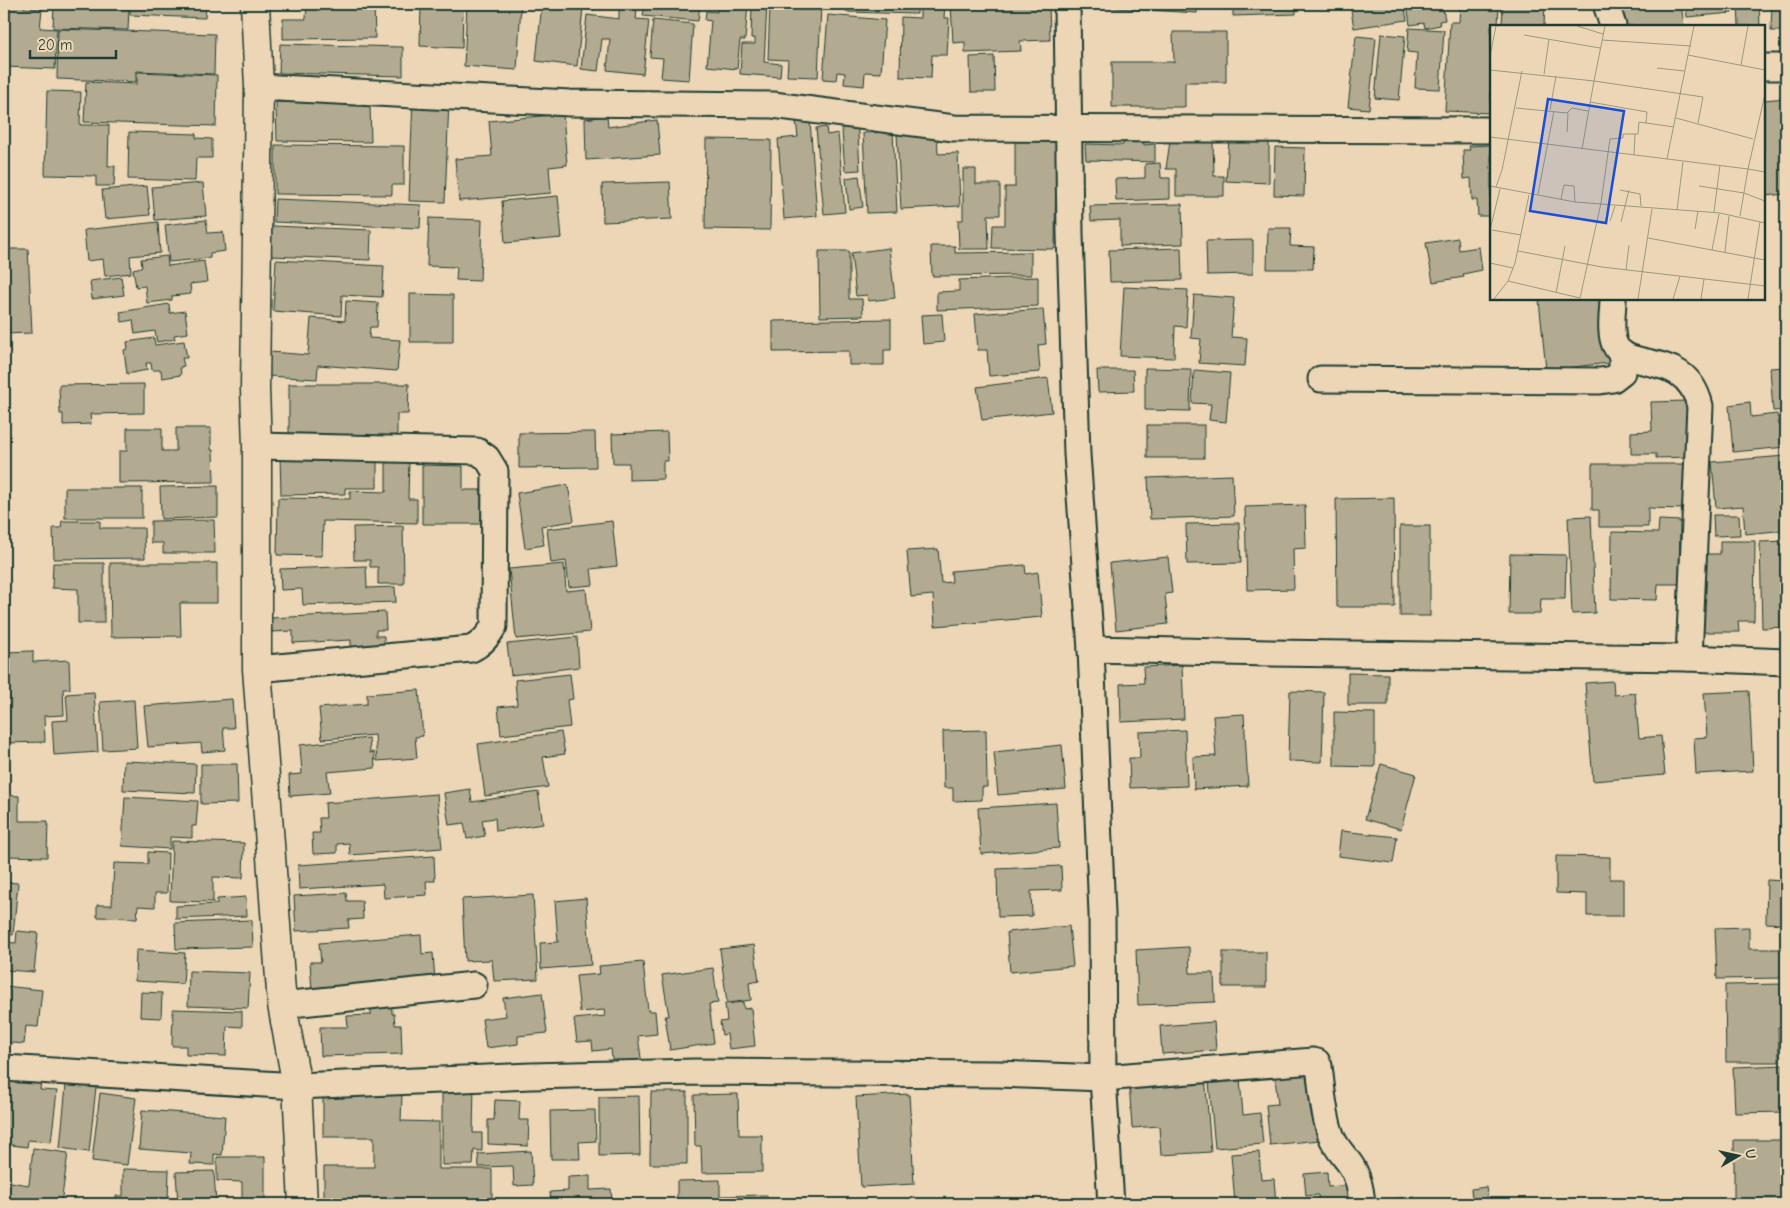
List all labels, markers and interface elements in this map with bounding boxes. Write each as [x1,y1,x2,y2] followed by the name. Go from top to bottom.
[1490,25,1765,300] inset map
[30,28,116,60] scale bar
[38,36,72,54] text: 20 m
[1712,1130,1762,1180] north arrow
[1741,1148,1759,1160] text: U

